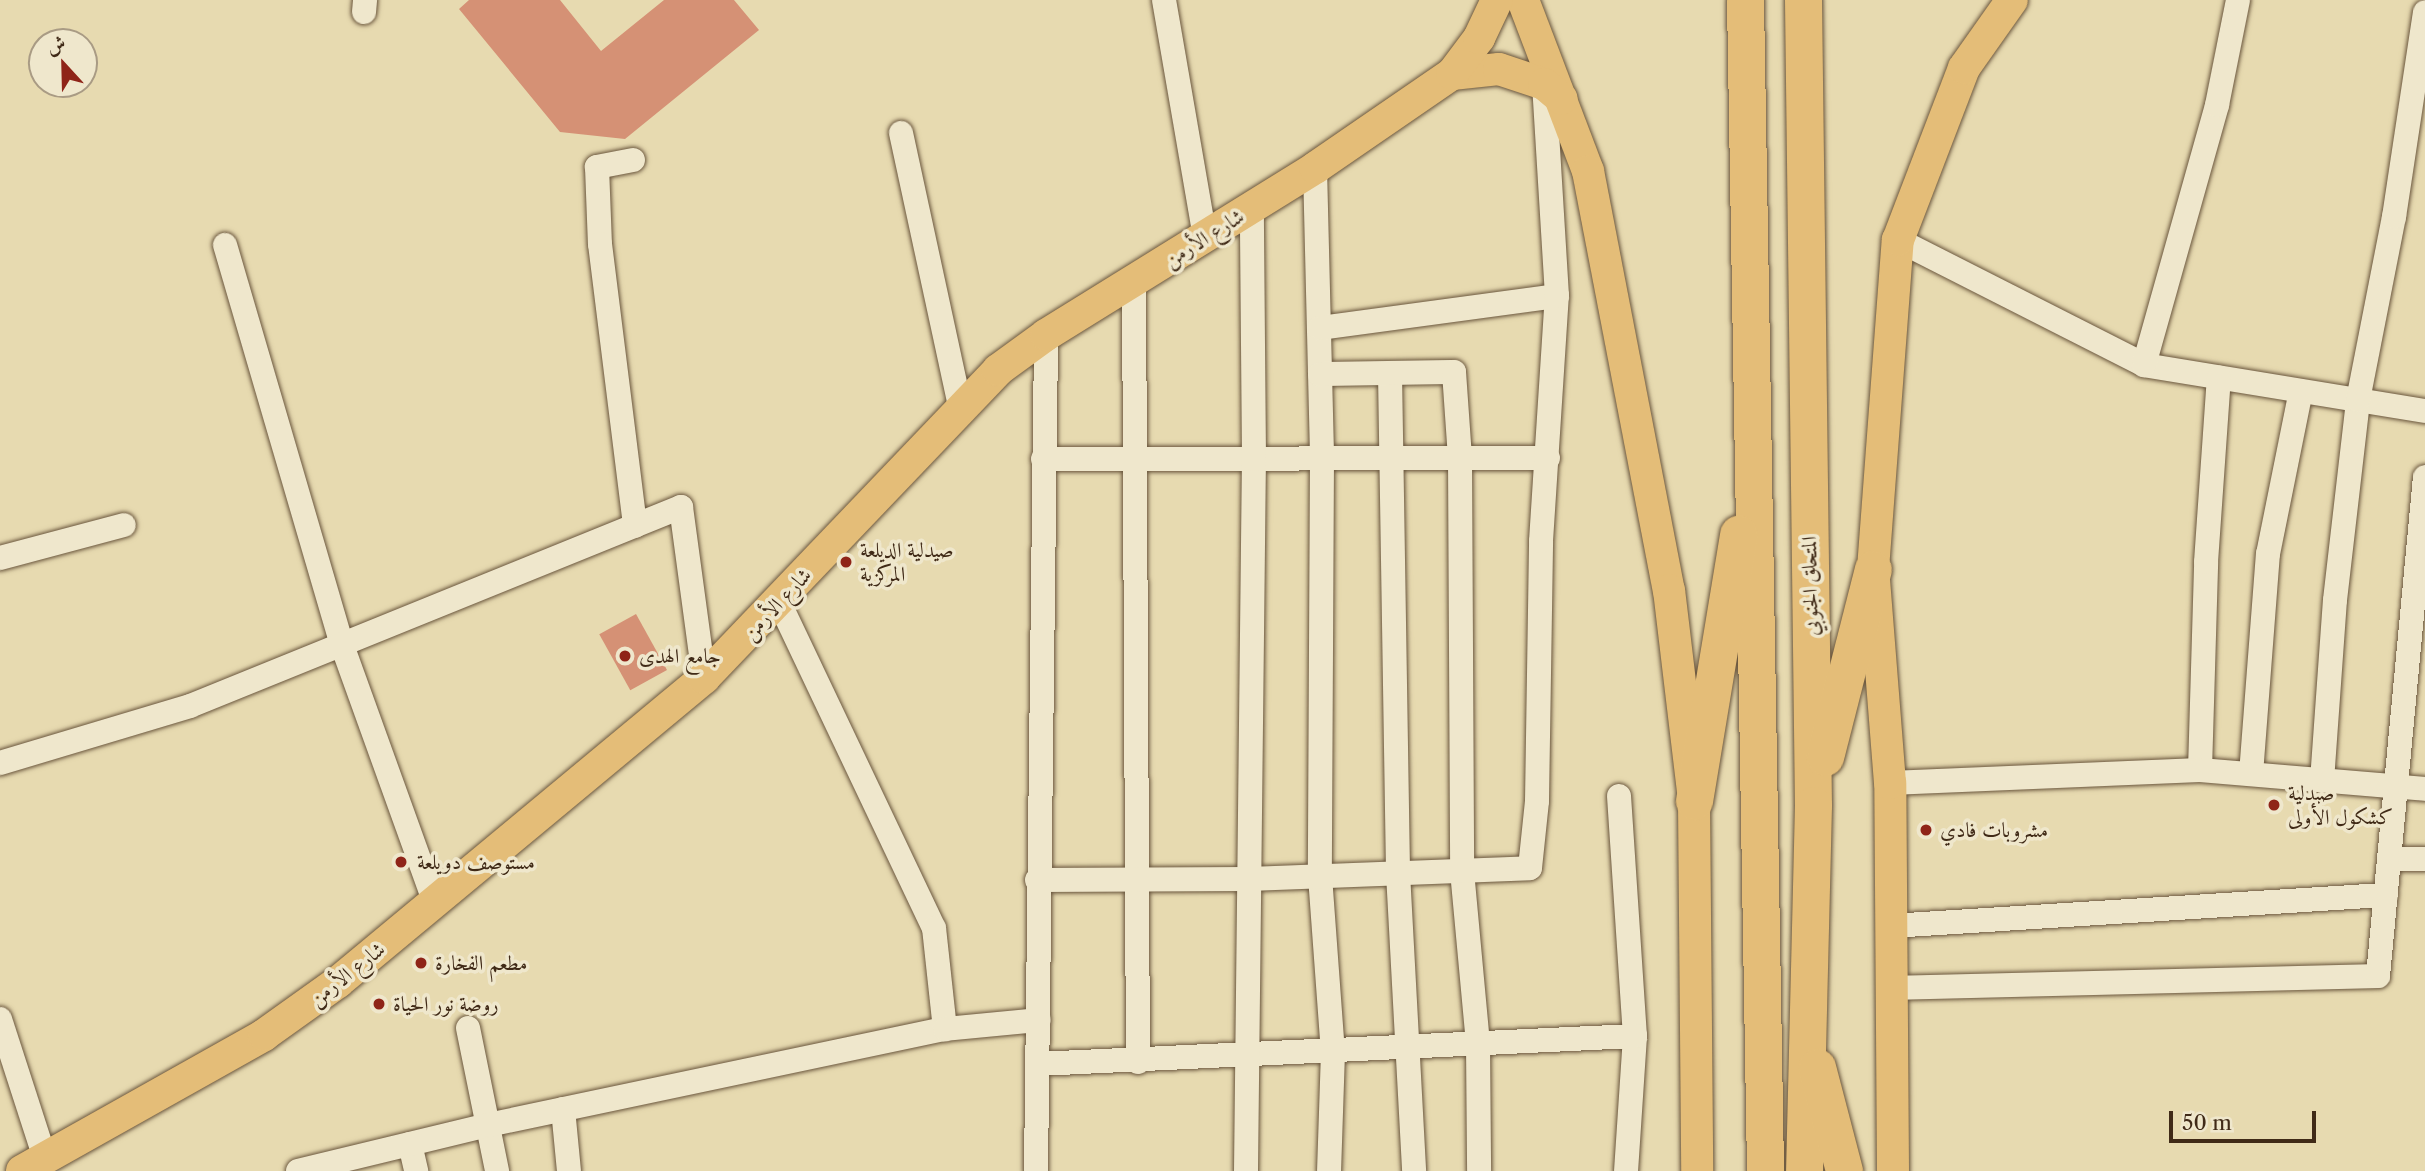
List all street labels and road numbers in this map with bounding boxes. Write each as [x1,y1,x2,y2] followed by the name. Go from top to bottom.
[1159,204,1249,272] street label: شارع الأرمن
[1797,536,1823,636] street label: المتحلق الجنوبي
[737,563,817,645] street label: شارع الأرمن
[304,937,390,1011] street label: شارع الأرمن

